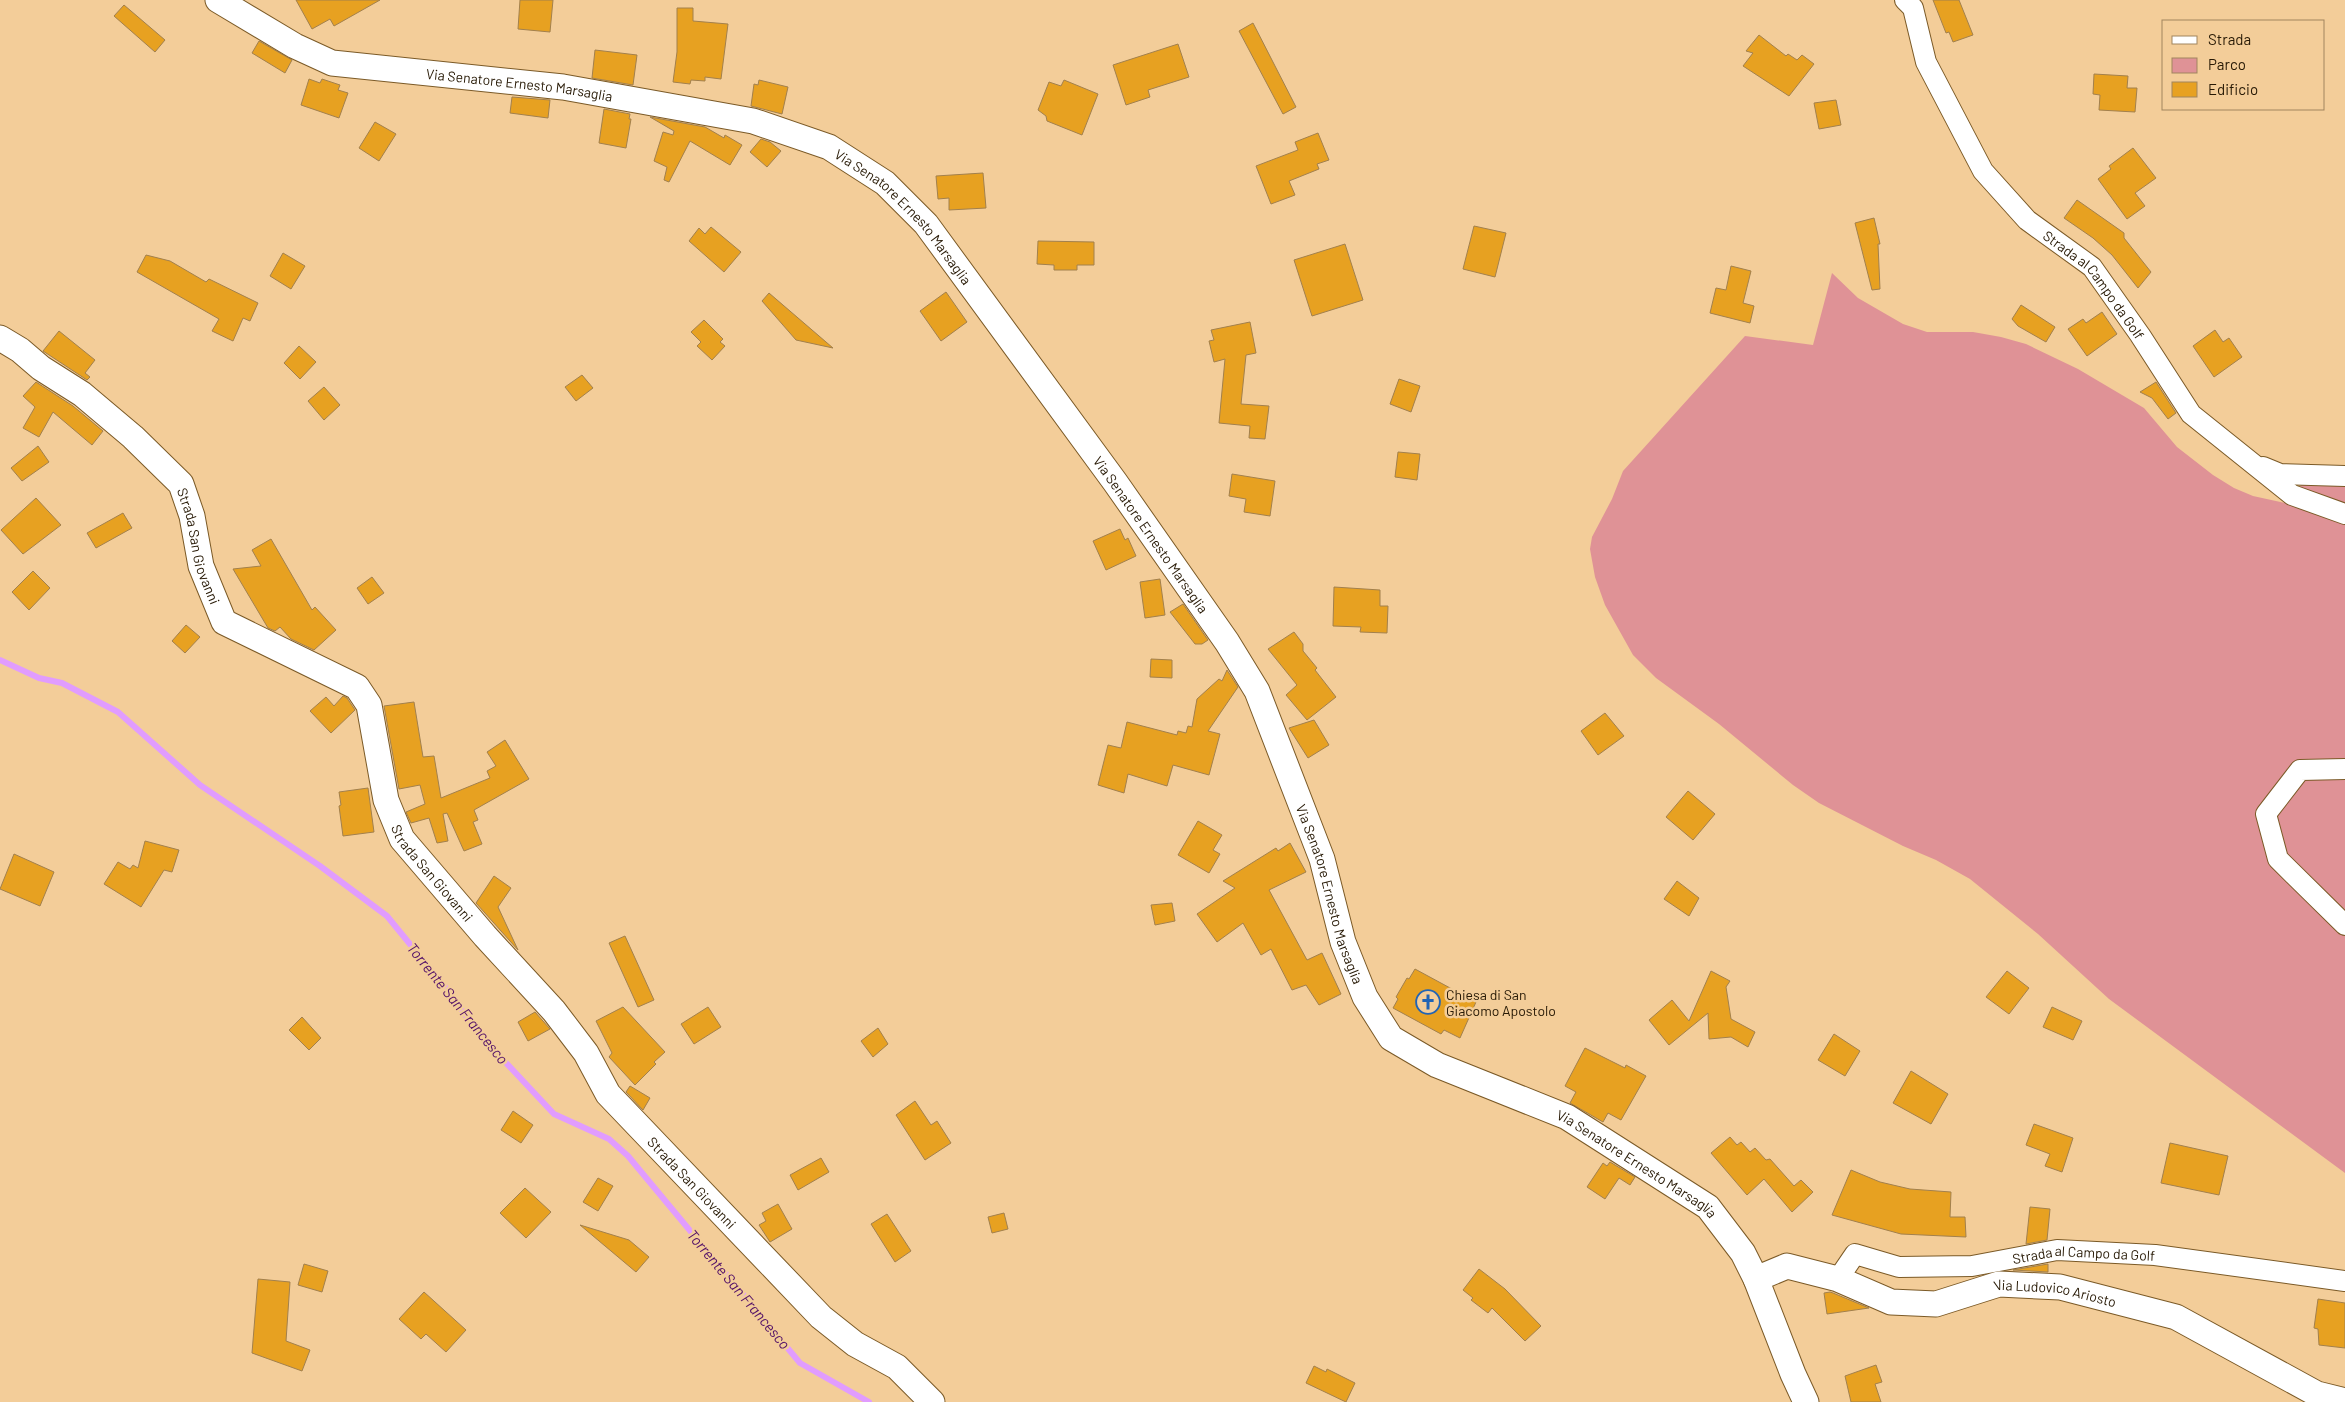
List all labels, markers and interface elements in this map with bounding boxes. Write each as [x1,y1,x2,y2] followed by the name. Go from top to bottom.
[2162,20,2325,110] legend
[2208,30,2251,48] text: Strada
[2208,55,2246,73] text: Parco
[425,64,614,104] street label: Via Senatore Ernesto Marsaglia
[2208,80,2258,98] text: Edificio
[832,145,976,287] street label: Via Senatore Ernesto Marsaglia
[2040,226,2149,342] street label: Strada al Campo da Golf
[1090,452,1212,616] street label: Via Senatore Ernesto Marsaglia
[174,485,224,606] street label: Strada San Giovanni
[1293,802,1367,986] street label: Via Senatore Ernesto Marsaglia
[388,822,477,925] street label: Strada San Giovanni
[404,939,512,1067] water label: Torrente San Francesco
[1446,986,1556,1019] place label: Chiesa di San Giacomo Apostolo
[1415,989,1441,1015] church icon: Chiesa di San Giacomo Apostolo
[1555,1105,1721,1221] street label: Via Senatore Ernesto Marsaglia
[645,1133,740,1232] street label: Strada San Giovanni
[684,1225,794,1353] water label: Torrente San Francesco
[2011,1241,2156,1267] street label: Strada al Campo da Golf
[1991,1275,2118,1310] street label: Via Ludovico Ariosto

